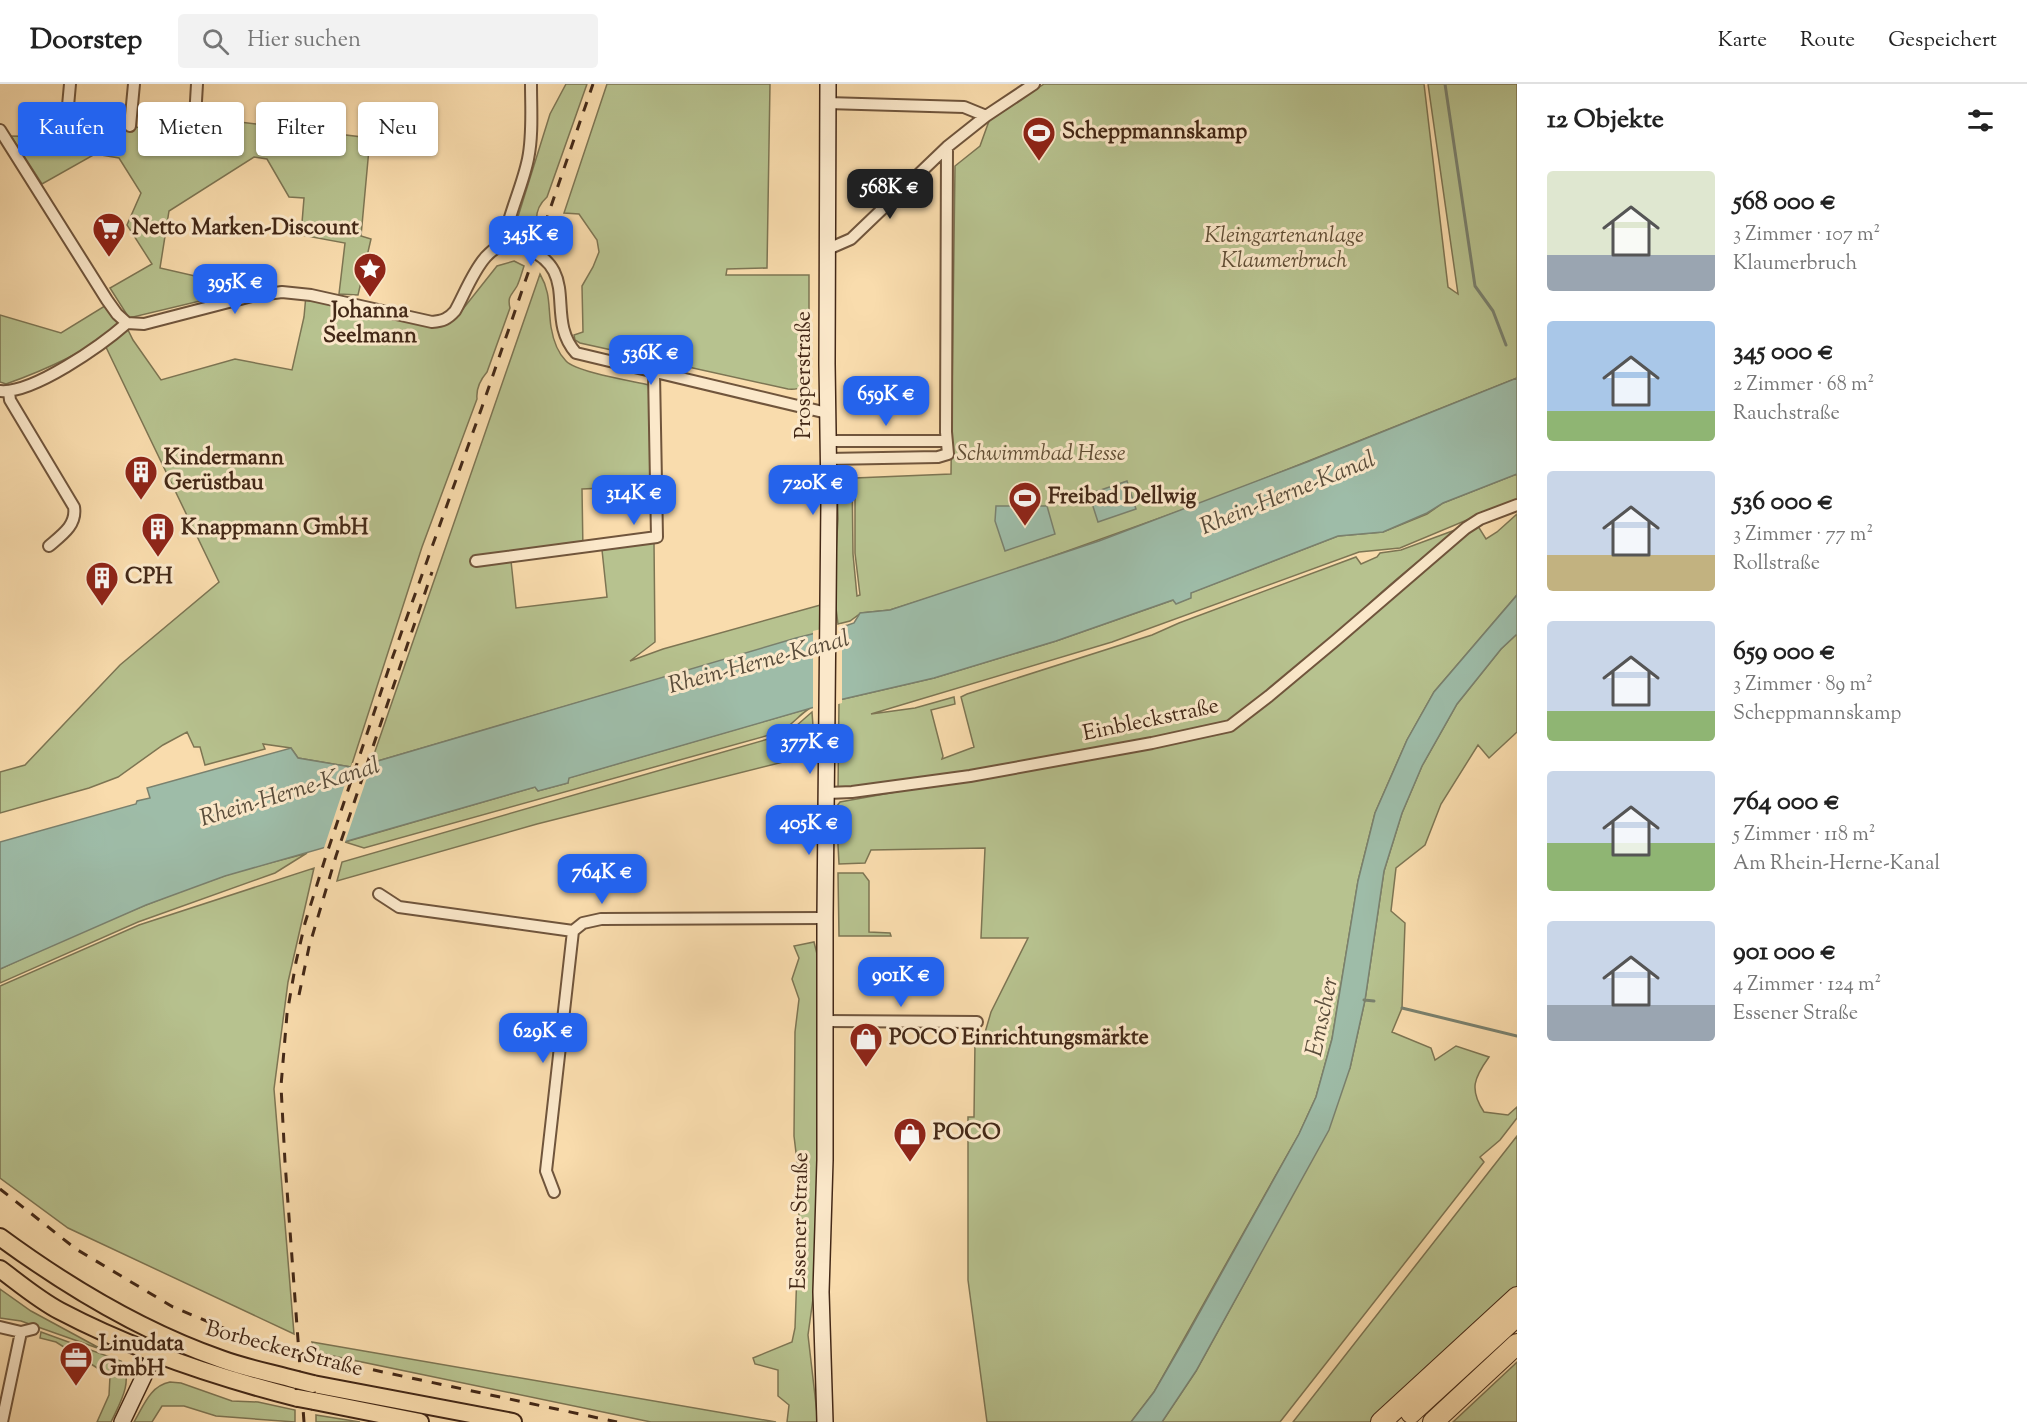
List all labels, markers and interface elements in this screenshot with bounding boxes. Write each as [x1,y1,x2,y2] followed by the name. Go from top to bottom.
[178,14,598,68] search box
[30,21,142,61] text: Doorstep
[199,25,232,58] icon: search
[247,25,361,57] text: Hier suchen
[1718,26,1767,56] text: Karte
[1800,26,1855,56] text: Route
[1888,26,1997,56] text: Gespeichert
[18,102,126,156] chip: Kaufen
[138,102,244,156] chip: Mieten
[256,102,346,156] chip: Filter
[358,102,438,156] chip: Neu
[1547,102,1664,139] text: 12 Objekte
[1964,104,1997,137] icon: filters
[1021,115,1057,162] sports icon: Scheppmannskamp
[1062,117,1247,149] place label: Scheppmannskamp
[841,169,939,220] pin: 568K €
[861,174,919,203] text: 568K €
[1733,184,1836,221] text: 568 000 €
[1595,195,1667,267] icon: home
[91,211,127,258] supermarket icon: Netto Marken-Discount
[132,213,359,245] place label: Netto Marken-Discount
[482,216,580,267] pin: 345K €
[503,221,559,250] text: 345K €
[1204,221,1364,278] park label: Kleingartenanlage Klaumerbruch
[1733,221,1880,250] text: 3 Zimmer · 107 m²
[1733,250,1857,279] text: Klaumerbruch
[352,251,388,298] place icon: Johanna Seelmann
[186,264,284,315] pin: 395K €
[207,269,263,298] text: 395K €
[323,296,417,353] place label: Johanna Seelmann
[789,311,821,439] street label: Prosperstraße
[1733,334,1834,371] text: 345 000 €
[602,335,700,386] pin: 536K €
[623,340,679,369] text: 536K €
[1595,345,1667,417] icon: home
[1733,371,1874,400] text: 2 Zimmer · 68 m²
[837,376,935,427] pin: 659K €
[857,381,915,410] text: 659K €
[1733,400,1840,429] text: Rauchstraße
[956,439,1126,471] park label: Schwimmbad Hesse
[164,443,284,500] place label: Kindermann Gerüstbau
[1195,443,1381,545] water label: Rhein-Herne-Kanal
[123,454,159,501] building icon: Kindermann Gerüstbau
[764,465,862,516] pin: 720K €
[783,470,843,499] text: 720K €
[585,475,683,526] pin: 314K €
[606,480,662,509] text: 314K €
[1007,480,1043,527] sports icon: Freibad Dellwig
[1048,482,1197,514] place label: Freibad Dellwig
[1733,484,1833,521] text: 536 000 €
[1595,495,1667,567] icon: home
[140,511,176,558] building icon: Knappmann GmbH
[181,513,369,545] place label: Knappmann GmbH
[1733,521,1873,550] text: 3 Zimmer · 77 m²
[1733,550,1820,579] text: Rollstraße
[84,560,120,607] building icon: CPH
[125,562,173,594] place label: CPH
[665,622,853,704] water label: Rhein-Herne-Kanal
[1733,634,1836,671] text: 659 000 €
[1595,645,1667,717] icon: home
[1733,671,1873,700] text: 3 Zimmer · 89 m²
[1080,691,1222,751] street label: Einbleckstraße
[1733,700,1901,729] text: Scheppmannskamp
[761,724,859,775] pin: 377K €
[780,729,840,758] text: 377K €
[196,749,384,837] water label: Rhein-Herne-Kanal
[1733,784,1840,821] text: 764 000 €
[1595,795,1667,867] icon: home
[760,805,858,856] pin: 405K €
[780,810,838,839] text: 405K €
[1733,821,1875,850] text: 5 Zimmer · 118 m²
[1733,850,1940,879] text: Am Rhein-Herne-Kanal
[553,854,651,905] pin: 764K €
[572,859,632,888] text: 764K €
[1733,934,1836,971] text: 901 000 €
[1595,945,1667,1017] icon: home
[852,957,950,1008] pin: 901K €
[872,962,930,991] text: 901K €
[1733,971,1881,1000] text: 4 Zimmer · 124 m²
[1298,974,1348,1060] water label: Emscher
[1733,1000,1858,1029] text: Essener Straße
[494,1013,592,1064] pin: 629K €
[513,1018,573,1047] text: 629K €
[848,1021,884,1068] shop icon: POCO Einrichtungsmärkte
[889,1023,1149,1055] place label: POCO Einrichtungsmärkte
[892,1116,928,1163] shop icon: POCO
[933,1118,1001,1150] place label: POCO
[784,1152,818,1290] street label: Essener Straße
[202,1314,366,1386] street label: Borbecker Straße
[99,1329,185,1386] place label: Linudata GmbH
[58,1340,94,1387] office icon: Linudata GmbH

